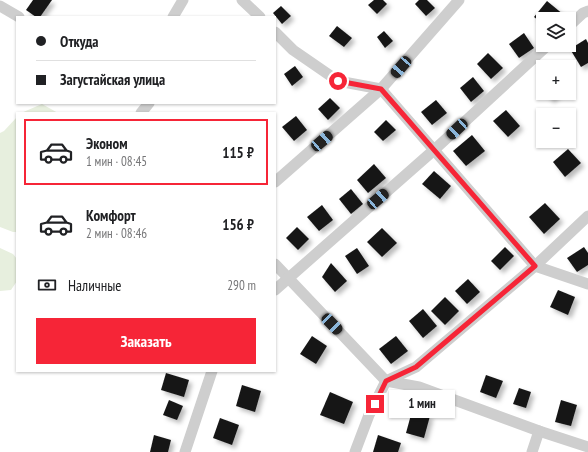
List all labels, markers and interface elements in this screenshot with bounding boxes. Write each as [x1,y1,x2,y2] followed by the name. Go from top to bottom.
[536,12,576,148] map controls
[536,12,576,52] button: layers
[60,32,99,51] text: Откуда
[389,54,413,80] car
[536,60,576,100] button: +
[60,70,165,89] text: Загустайская улица
[329,72,347,90] route start
[536,108,576,148] button: −
[444,116,470,142] car
[309,129,335,153] car
[38,134,74,170] icon: car
[86,134,127,153] text: Эконом
[222,143,254,162] text: 115 ₽
[86,153,147,170] text: 1 мин · 08:45
[365,187,391,211] car
[38,206,74,242] icon: car
[86,206,136,225] text: Комфорт
[222,215,254,234] text: 156 ₽
[86,225,147,242] text: 2 мин · 08:46
[36,274,58,296] icon: cash
[68,276,121,295] text: Наличные
[227,277,256,294] text: 290 m
[319,311,345,337] car
[36,318,256,364] button: Заказать
[389,390,455,418] callout: 1 мин
[366,395,384,413] route end
[408,395,436,412] text: 1 мин

